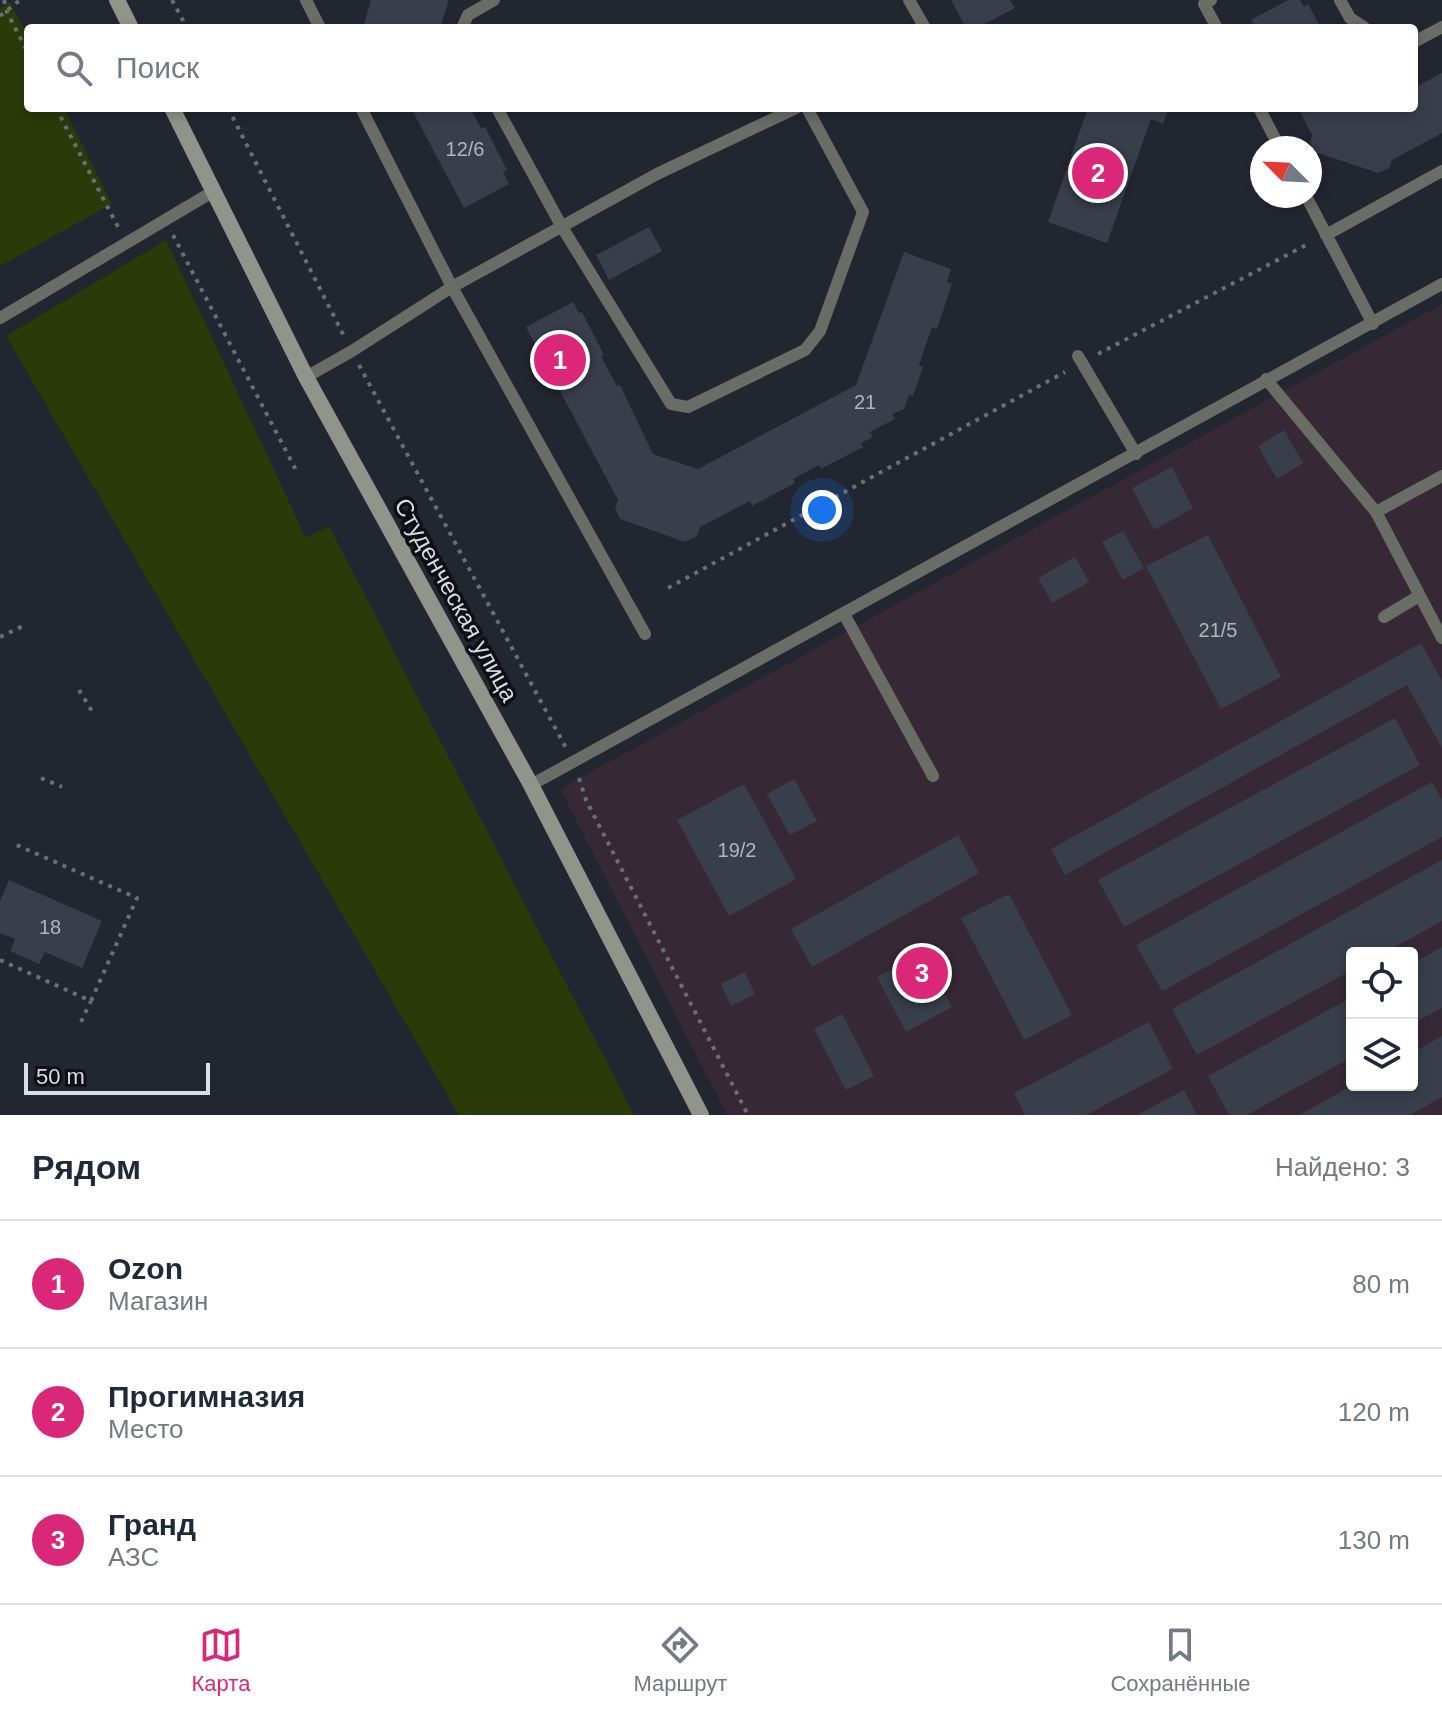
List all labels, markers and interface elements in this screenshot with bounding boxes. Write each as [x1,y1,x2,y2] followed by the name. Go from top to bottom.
[24,24,1418,112] search box
[52,46,96,90] icon: search
[116,51,199,84] text: Поиск
[1250,136,1322,208] north arrow
[446,138,484,160] house number: 12/6
[1072,143,1124,203] pin: 2
[534,330,586,390] pin: 1
[854,391,876,413] house number: 21
[802,490,842,530] your location
[389,493,524,707] street label: Студенческая улица
[1199,619,1237,641] house number: 21/5
[718,839,756,861] house number: 19/2
[39,916,61,938] house number: 18
[896,943,948,1003] pin: 3
[1346,947,1418,1091] map controls
[1346,947,1418,1019] button: locate
[1346,1019,1418,1091] button: layers
[24,1059,210,1095] scale bar
[36,1064,85,1089] text: 50 m
[32,1148,141,1186] text: Рядом
[1275,1152,1410,1182] text: Найдено: 3
[108,1252,183,1285] text: Ozon
[51,1269,65,1299] text: 1
[1352,1269,1410,1299] text: 80 m
[108,1286,208,1316] text: Магазин
[108,1380,305,1413] text: Прогимназия
[51,1397,65,1427] text: 2
[1338,1397,1410,1427] text: 120 m
[108,1414,184,1444] text: Место
[108,1508,196,1541] text: Гранд
[51,1525,65,1555] text: 3
[1338,1525,1410,1555] text: 130 m
[108,1542,159,1572] text: АЗС
[192,1623,250,1697] tab: Карта
[634,1623,727,1697] tab: Маршрут
[1110,1623,1250,1697] tab: Сохранённые

